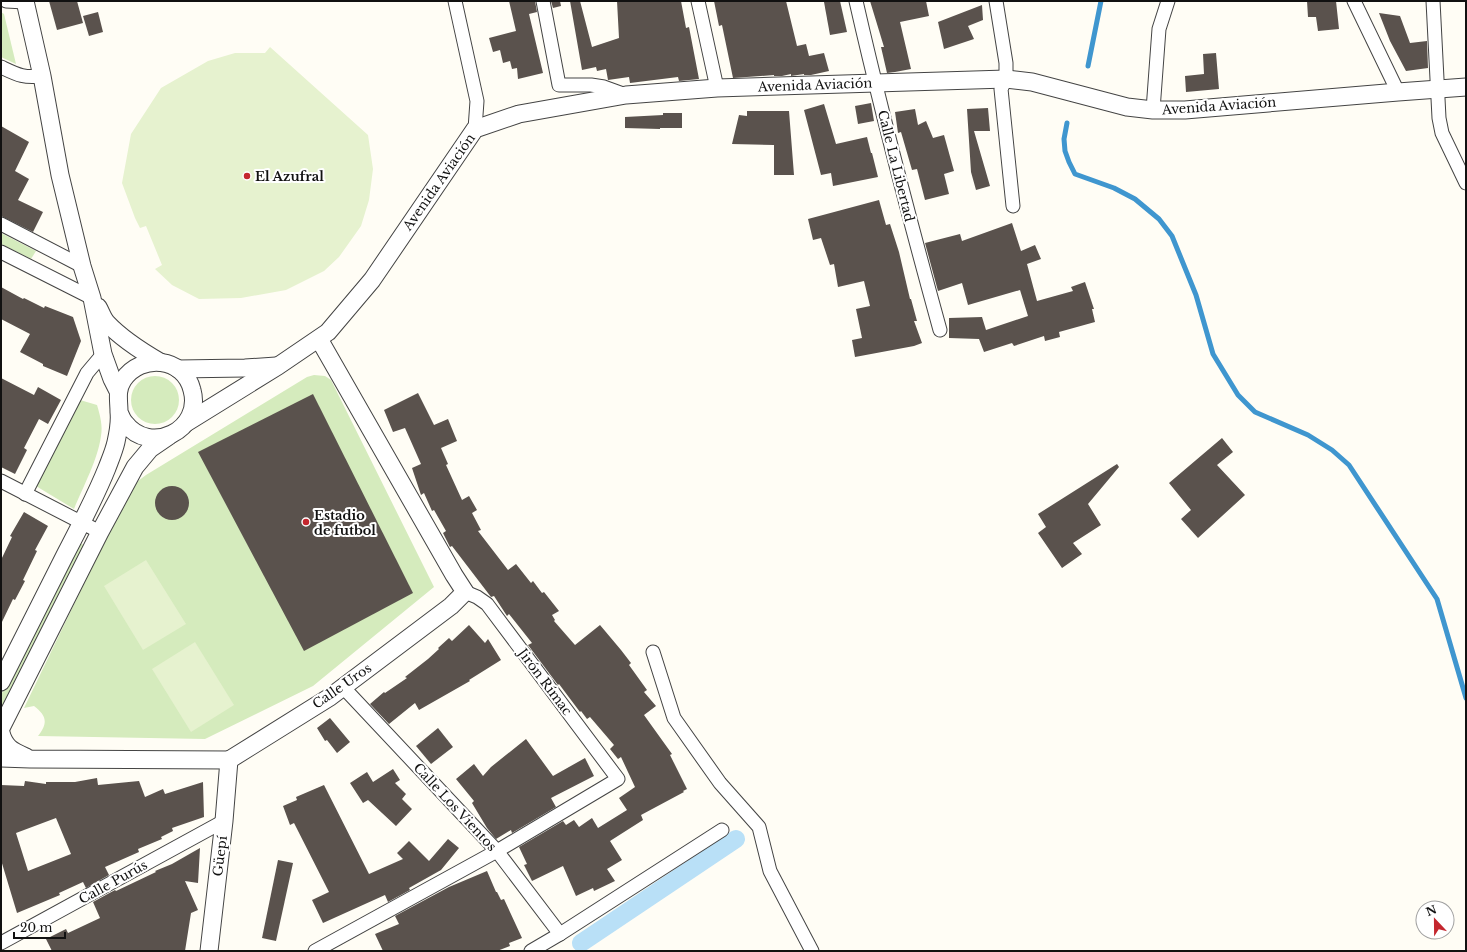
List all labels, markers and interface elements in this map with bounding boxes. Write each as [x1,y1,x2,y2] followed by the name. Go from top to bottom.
[756,75,873,96] street label: Avenida Aviación
[1160,94,1277,119] street label: Avenida Aviación
[874,108,918,224] street label: Calle La Libertad
[399,130,479,235] street label: Avenida Aviación
[255,168,324,185] place label: El Azufral
[242,171,252,181] marker: El Azufral
[314,507,376,539] place label: Estadio de futbol
[301,517,311,527] marker: Estadio de futbol
[513,644,576,719] street label: Jirón Rímac
[309,659,375,713] street label: Calle Uros
[410,759,500,855] street label: Calle Los Vientos
[209,834,231,877] street label: Güepí
[76,856,150,908] street label: Calle Purús
[1415,900,1455,940] north arrow
[1424,902,1439,919] text: N
[14,914,65,940] scale bar
[20,920,52,935] text: 20 m

